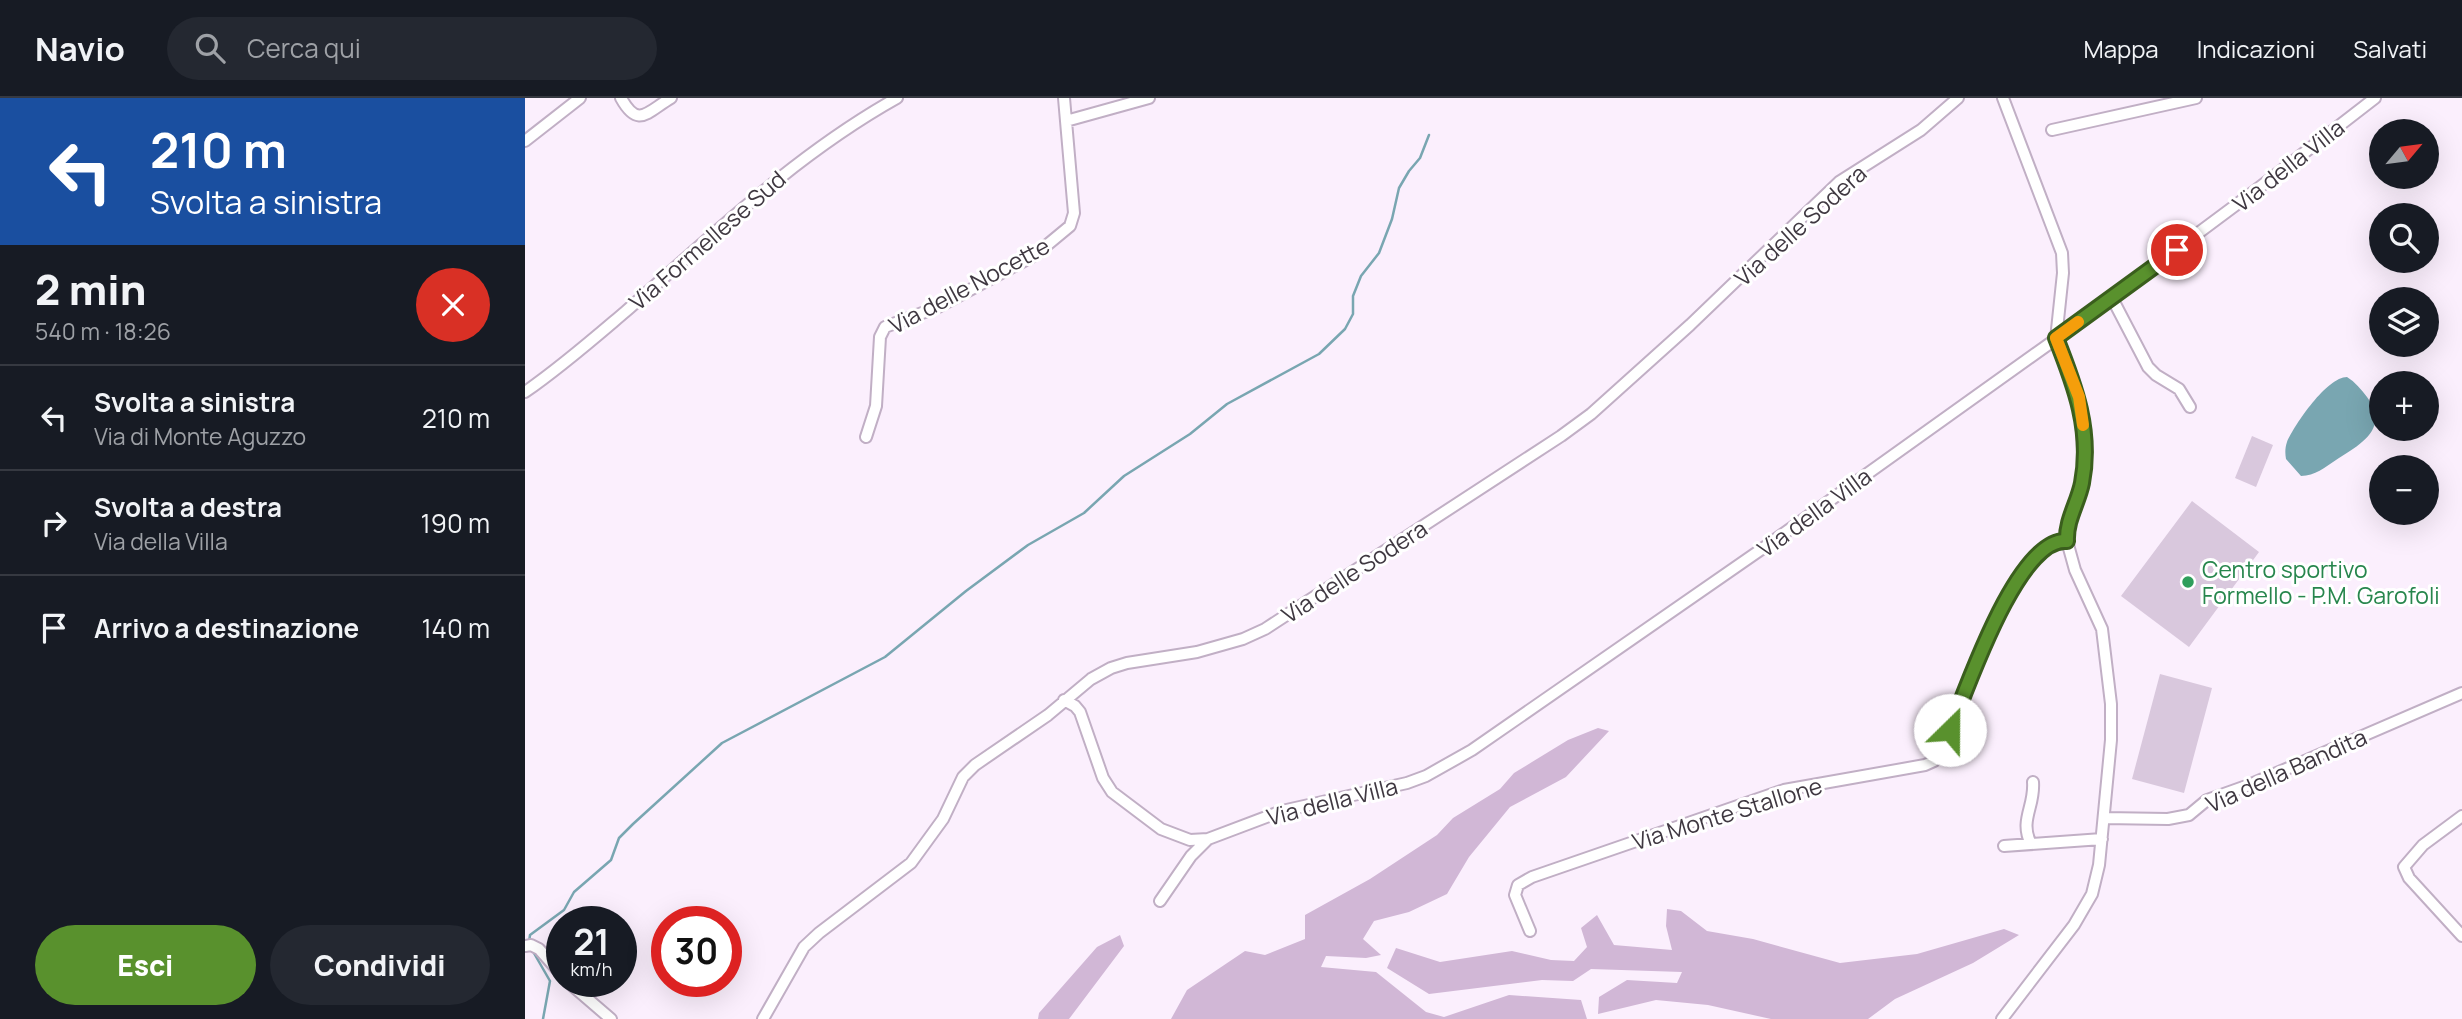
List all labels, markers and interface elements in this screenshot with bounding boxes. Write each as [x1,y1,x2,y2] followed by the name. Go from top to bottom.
[167,17,657,80] search box
[35,26,125,71] text: Navio
[191,29,229,67] icon: search
[247,30,361,66] text: Cerca qui
[2083,32,2159,65] text: Mappa
[2197,32,2315,65] text: Indicazioni
[2353,32,2427,65] text: Salvati
[2225,111,2351,219] street label: Via della Villa
[150,116,287,183] text: 210 m
[2369,119,2439,189] north arrow
[2369,119,2439,525] map controls
[35,126,126,217] icon: left
[1727,157,1873,293] street label: Via delle Sodera
[622,163,792,317] street label: Via Formellese Sud
[150,180,382,224] text: Svolta a sinistra
[2369,203,2439,273] button: search
[2147,220,2207,280] pin
[883,229,1055,341] street label: Via delle Nocette
[2158,231,2196,269] icon: arrive
[35,260,146,318] text: 2 min
[416,268,490,342] button: close
[2369,287,2439,357] button: layers
[35,315,171,347] text: 540 m · 18:26
[2369,371,2439,441] button: +
[94,384,295,420] text: Svolta a sinistra
[35,399,73,437] icon: left
[422,400,490,436] text: 210 m
[94,420,306,452] text: Via di Monte Aguzzo
[2369,455,2439,525] button: −
[1751,460,1877,564] street label: Via della Villa
[94,489,282,525] text: Svolta a destra
[35,504,73,542] icon: right
[421,505,490,541] text: 190 m
[1275,512,1433,630] street label: Via delle Sodera
[94,525,228,557] text: Via della Villa
[2202,553,2440,611] place label: Centro sportivo Formello - P.M. Garofoli
[2180,574,2196,590] marker: Centro sportivo Formello - P.M. Garofoli
[35,609,73,647] icon: arrive
[94,610,359,646] text: Arrivo a destinazione
[421,610,490,646] text: 140 m
[1913,693,1987,767] position arrow
[2201,720,2371,820] street label: Via della Bandita
[1263,769,1401,833] street label: Via della Villa
[1628,769,1826,857] street label: Via Monte Stallone
[651,906,742,997] speed limit sign: 30
[573,918,610,966] text: 21
[35,925,256,1005] button: Esci
[270,925,490,1005] button: Condividi
[571,957,612,981] text: km/h

